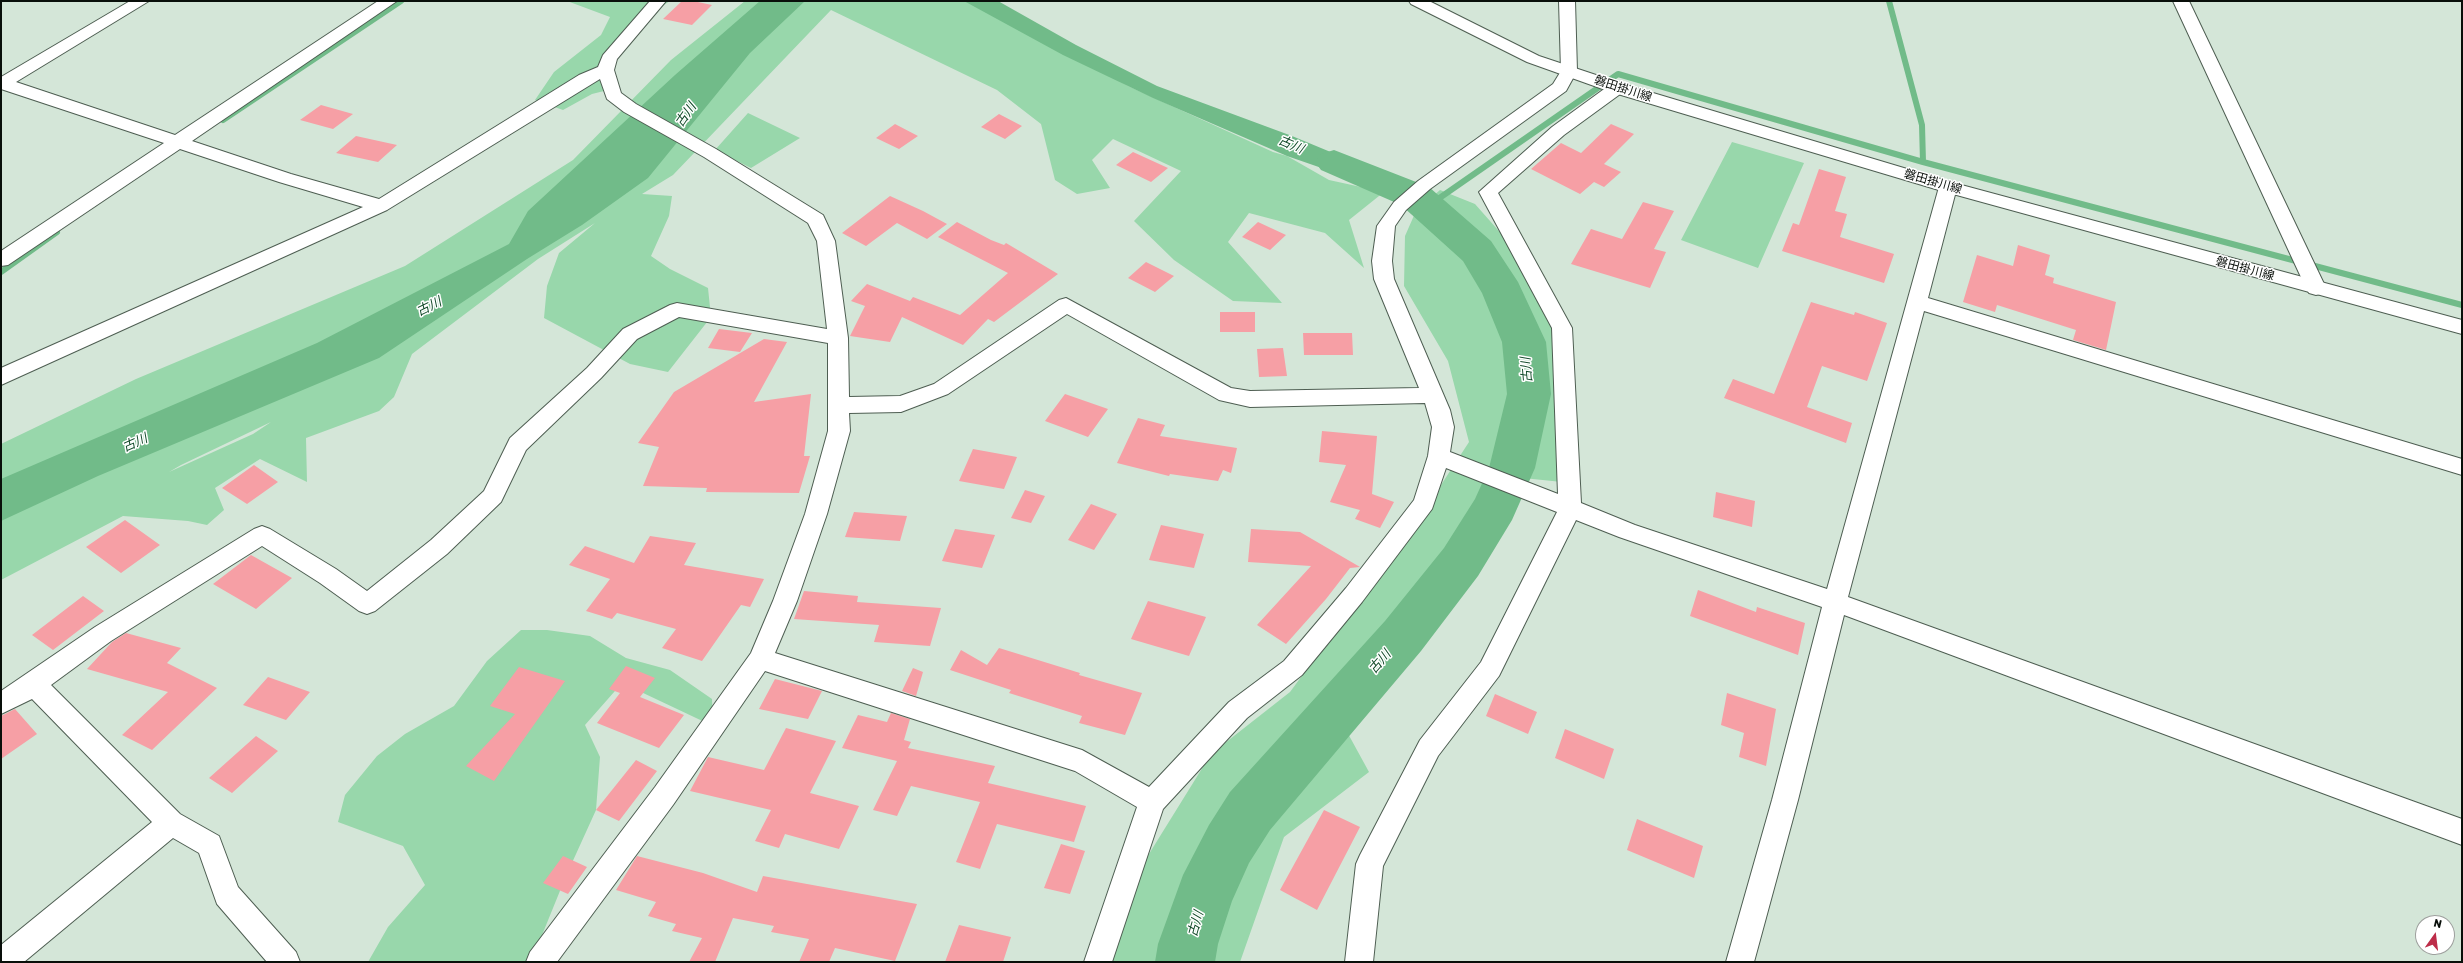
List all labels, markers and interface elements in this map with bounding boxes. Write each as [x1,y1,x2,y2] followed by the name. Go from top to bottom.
[1592,73,1654,105] street label: 磐田掛川線
[672,100,700,130] water label: 古川
[1276,133,1306,157] water label: 古川
[1902,167,1964,197] street label: 磐田掛川線
[2214,254,2276,284] street label: 磐田掛川線
[414,294,444,320] water label: 古川
[1518,356,1536,384] water label: 古川
[120,431,150,455] water label: 古川
[1366,647,1394,677] water label: 古川
[1185,909,1207,939] water label: 古川
[2415,915,2455,955] north arrow
[2432,917,2443,931] text: N

